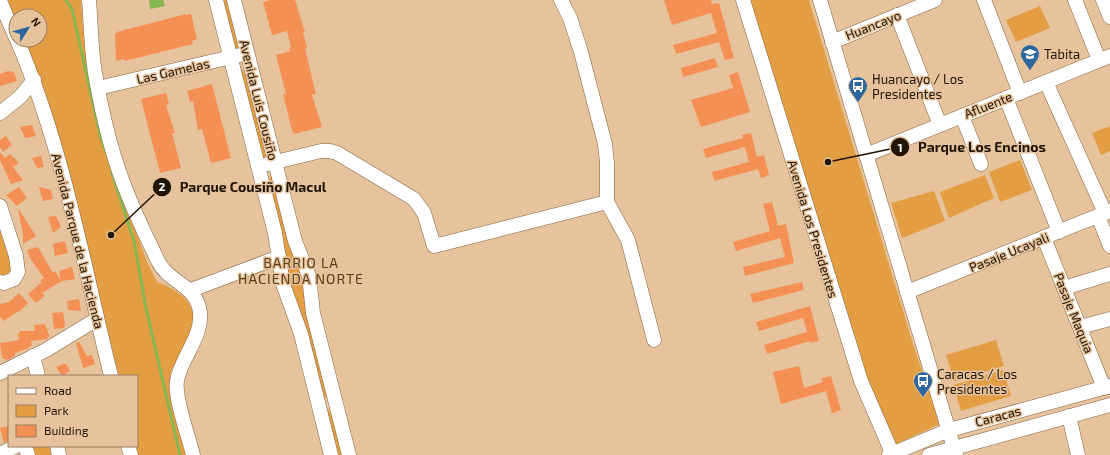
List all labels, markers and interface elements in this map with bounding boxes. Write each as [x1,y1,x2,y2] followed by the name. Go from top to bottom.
[843,7,903,43] street label: Huancayo
[8,8,48,48] north arrow
[29,15,44,29] text: N
[236,38,282,162] street label: Avenida Luis Cousiño
[1019,43,1041,71] school or university icon: Tabita
[1044,46,1080,62] place label: Tabita
[135,55,211,87] street label: Las Gamelas
[872,71,964,102] place label: Huancayo / Los Presidentes
[847,75,869,103] bus stop icon: Huancayo / Los Presidentes
[962,88,1014,122] street label: Afluente
[890,134,1054,160] callout: Parque Los Encinos
[918,138,1046,155] text: Parque Los Encinos
[897,140,903,154] text: 1
[48,152,108,330] street label: Avenida Parque de la Hacienda
[784,158,842,300] street label: Avenida Los Presidentes
[152,174,334,200] callout: Parque Cousiño Macul
[180,178,327,195] text: Parque Cousiño Macul
[159,179,166,193] text: 2
[967,229,1051,275] street label: Pasaje Ucayali
[238,254,364,287] district label: BARRIO LA HACIENDA NORTE
[1051,270,1097,356] street label: Pasaje Maquia
[937,366,1017,397] place label: Caracas / Los Presidentes
[912,370,934,398] bus stop icon: Caracas / Los Presidentes
[8,375,138,447] legend
[44,383,72,397] text: Road
[973,402,1023,430] street label: Caracas
[44,403,69,417] text: Park
[44,423,89,437] text: Building

